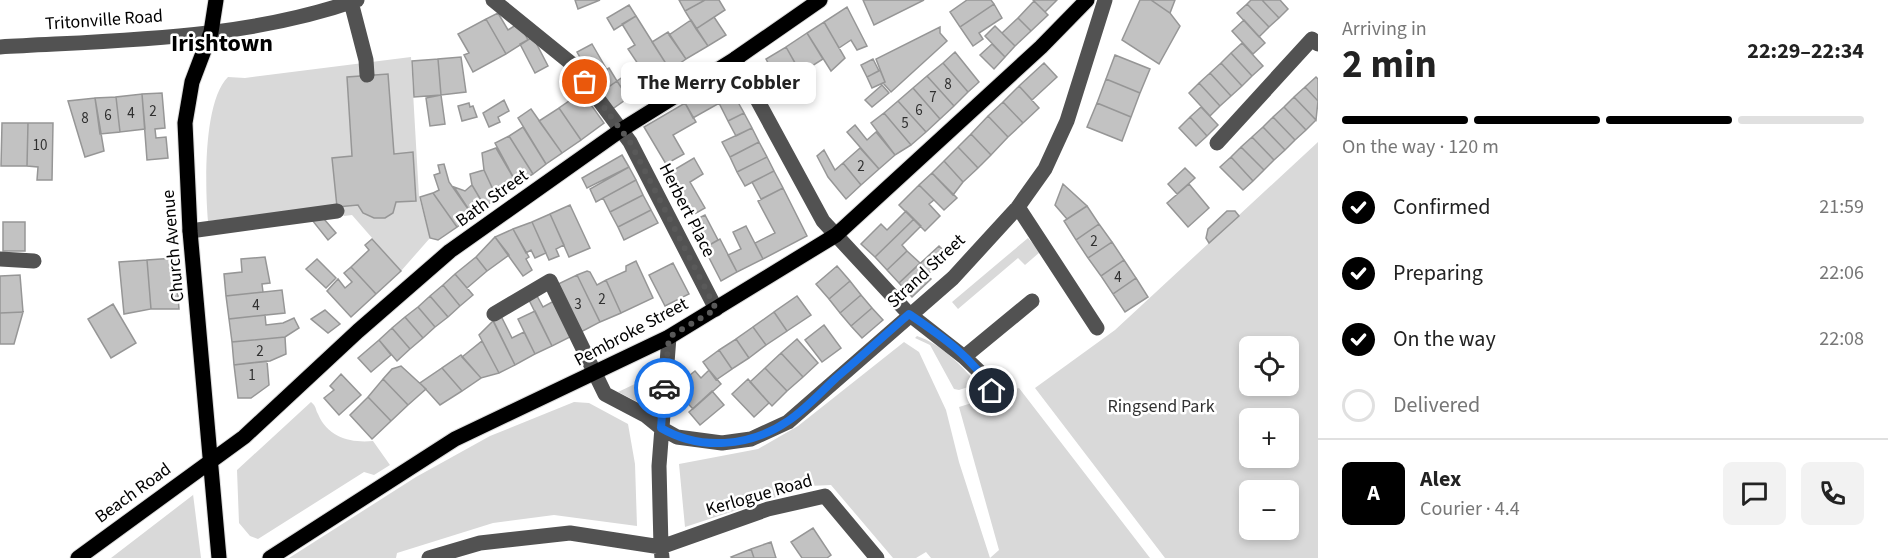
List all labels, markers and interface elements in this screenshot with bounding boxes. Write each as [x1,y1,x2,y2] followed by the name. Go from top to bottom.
[44,3,164,37] street label: Tritonville Road
[1342,15,1427,43] text: Arriving in
[171,26,273,61] district label: Irishtown
[1747,35,1864,67] text: 22:29–22:34
[1342,37,1437,93] text: 2 min
[559,56,610,107] pin
[621,61,816,103] callout: The Merry Cobbler
[568,65,601,98] icon: bag
[637,69,800,97] text: The Merry Cobbler
[944,74,952,95] house number: 8
[929,87,937,108] house number: 7
[915,100,923,121] house number: 6
[149,101,157,122] house number: 2
[127,103,135,124] house number: 4
[104,105,112,126] house number: 6
[81,108,89,129] house number: 8
[901,113,909,134] house number: 5
[1342,133,1499,161] text: On the way · 120 m
[33,135,47,156] house number: 10
[857,156,865,177] house number: 2
[653,159,721,261] street label: Herbert Place
[451,163,533,233] street label: Bath Street
[156,189,190,303] street label: Church Avenue
[1342,191,1375,224] icon: check
[1393,191,1490,223] text: Confirmed
[1819,193,1864,221] text: 21:59
[881,228,971,314] street label: Strand Street
[1090,231,1098,252] house number: 2
[1342,257,1375,290] icon: check
[1393,257,1483,289] text: Preparing
[1819,259,1864,287] text: 22:06
[1114,267,1122,288] house number: 4
[598,289,606,310] house number: 2
[570,291,692,373] street label: Pembroke Street
[574,294,582,315] house number: 3
[252,295,260,316] house number: 4
[1342,323,1375,356] icon: check
[1393,323,1496,355] text: On the way
[1819,325,1864,353] text: 22:08
[1239,336,1299,540] map controls
[1239,336,1299,396] button: locate
[256,341,264,362] house number: 2
[634,358,694,418] courier
[248,365,256,386] house number: 1
[966,365,1017,416] pin
[648,372,681,405] icon: car
[975,374,1008,407] icon: home
[1393,389,1480,421] text: Delivered
[1107,394,1215,419] park label: Ringsend Park
[1239,408,1299,468] button: +
[90,457,176,529] street label: Beach Road
[1723,462,1786,525] button: chat
[1801,462,1864,525] button: phone
[1420,463,1461,495] text: Alex
[703,468,815,522] street label: Kerlogue Road
[1367,477,1380,509] text: A
[1239,480,1299,540] button: −
[1420,495,1520,523] text: Courier · 4.4

